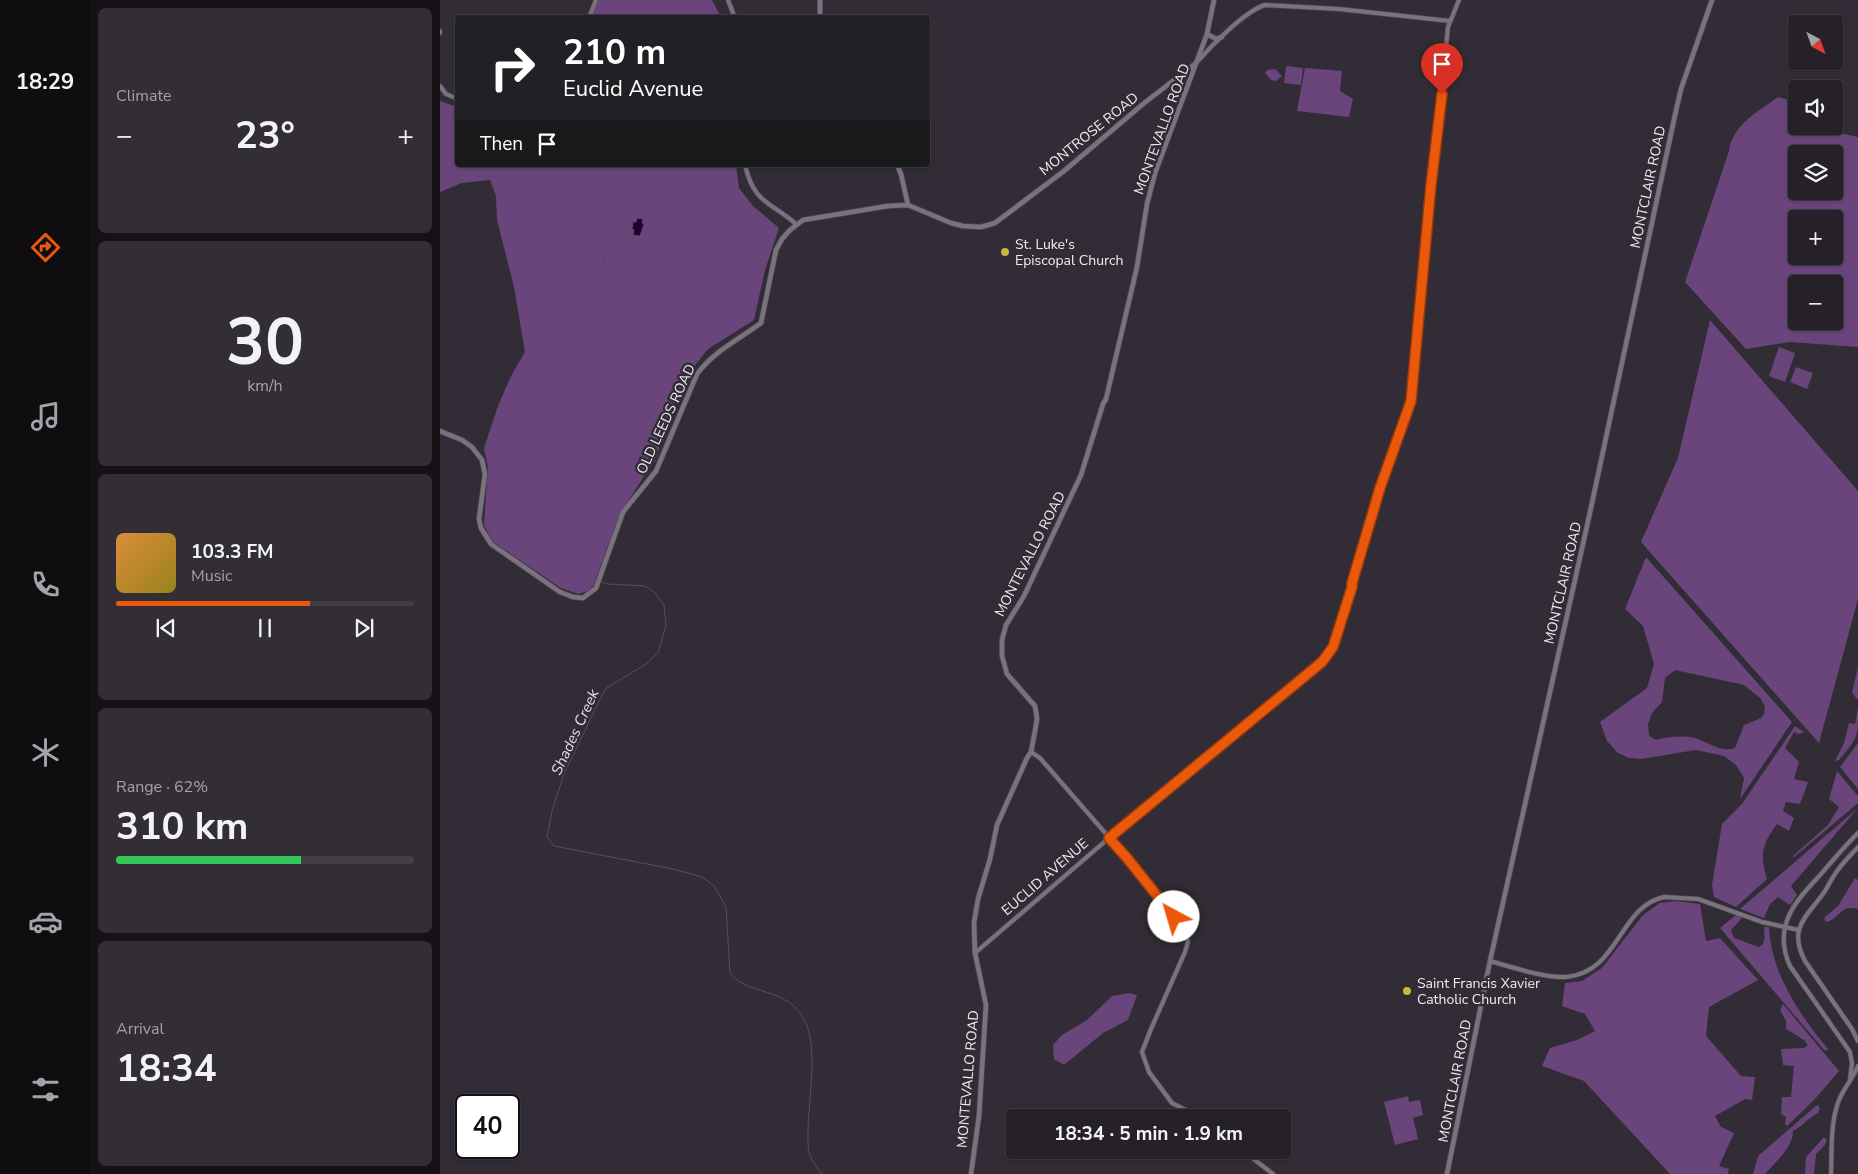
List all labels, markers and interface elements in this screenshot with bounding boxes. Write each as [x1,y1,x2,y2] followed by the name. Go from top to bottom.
[1788,15,1842,70] north arrow
[1788,15,1843,330] map controls
[563,29,666,76] text: 210 m
[480,35,545,100] icon: right
[1421,43,1463,94] pin
[1428,50,1456,78] icon: arrive
[1129,61,1195,197] street label: MONTEVALLO ROAD
[16,67,74,97] text: 18:29
[563,74,703,104] text: Euclid Avenue
[1788,80,1843,135] button: sound
[116,85,171,107] text: Climate
[1035,88,1143,180] street label: MONTROSE ROAD
[235,110,295,161] text: 23°
[116,117,133,155] text: −
[397,117,414,155] text: +
[1626,124,1670,250] street label: MONTCLAIR ROAD
[533,130,561,158] icon: arrive
[480,131,523,157] text: Then
[1788,145,1843,200] button: layers
[1788,210,1843,265] button: +
[28,230,63,265] icon: directions
[1015,235,1123,270] place label: St. Luke's Episcopal Church
[999,246,1011,258] marker: St. Luke's Episcopal Church
[1788,275,1843,330] button: −
[226,298,304,387] text: 30
[632,361,700,477] street label: OLD LEEDS ROAD
[247,375,283,397] text: km/h
[28,399,63,434] icon: music
[990,488,1070,620] street label: MONTEVALLO ROAD
[1540,520,1586,646] street label: MONTCLAIR ROAD
[191,539,274,565] text: 103.3 FM
[191,565,232,587] text: Music
[28,567,63,602] icon: phone
[152,614,180,642] icon: previous
[251,614,279,642] icon: pause
[350,614,378,642] icon: next
[546,685,604,778] water label: Shades Creek
[28,735,63,770] icon: climate
[116,776,208,798] text: Range · 62%
[116,801,248,852] text: 310 km
[998,834,1092,920] street label: EUCLID AVENUE
[1147,890,1199,942] position arrow
[28,904,63,939] icon: car
[1417,974,1540,1009] place label: Saint Francis Xavier Catholic Church
[1401,985,1413,997] marker: Saint Francis Xavier Catholic Church
[953,1009,983,1149] street label: MONTEVALLO ROAD
[116,1018,164,1040] text: Arrival
[1434,1018,1476,1144] street label: MONTCLAIR ROAD
[116,1043,217,1094] text: 18:34
[28,1072,63,1107] icon: filters
[455,1094,520,1159] speed limit sign: 40
[1054,1121,1243,1147] text: 18:34 · 5 min · 1.9 km

